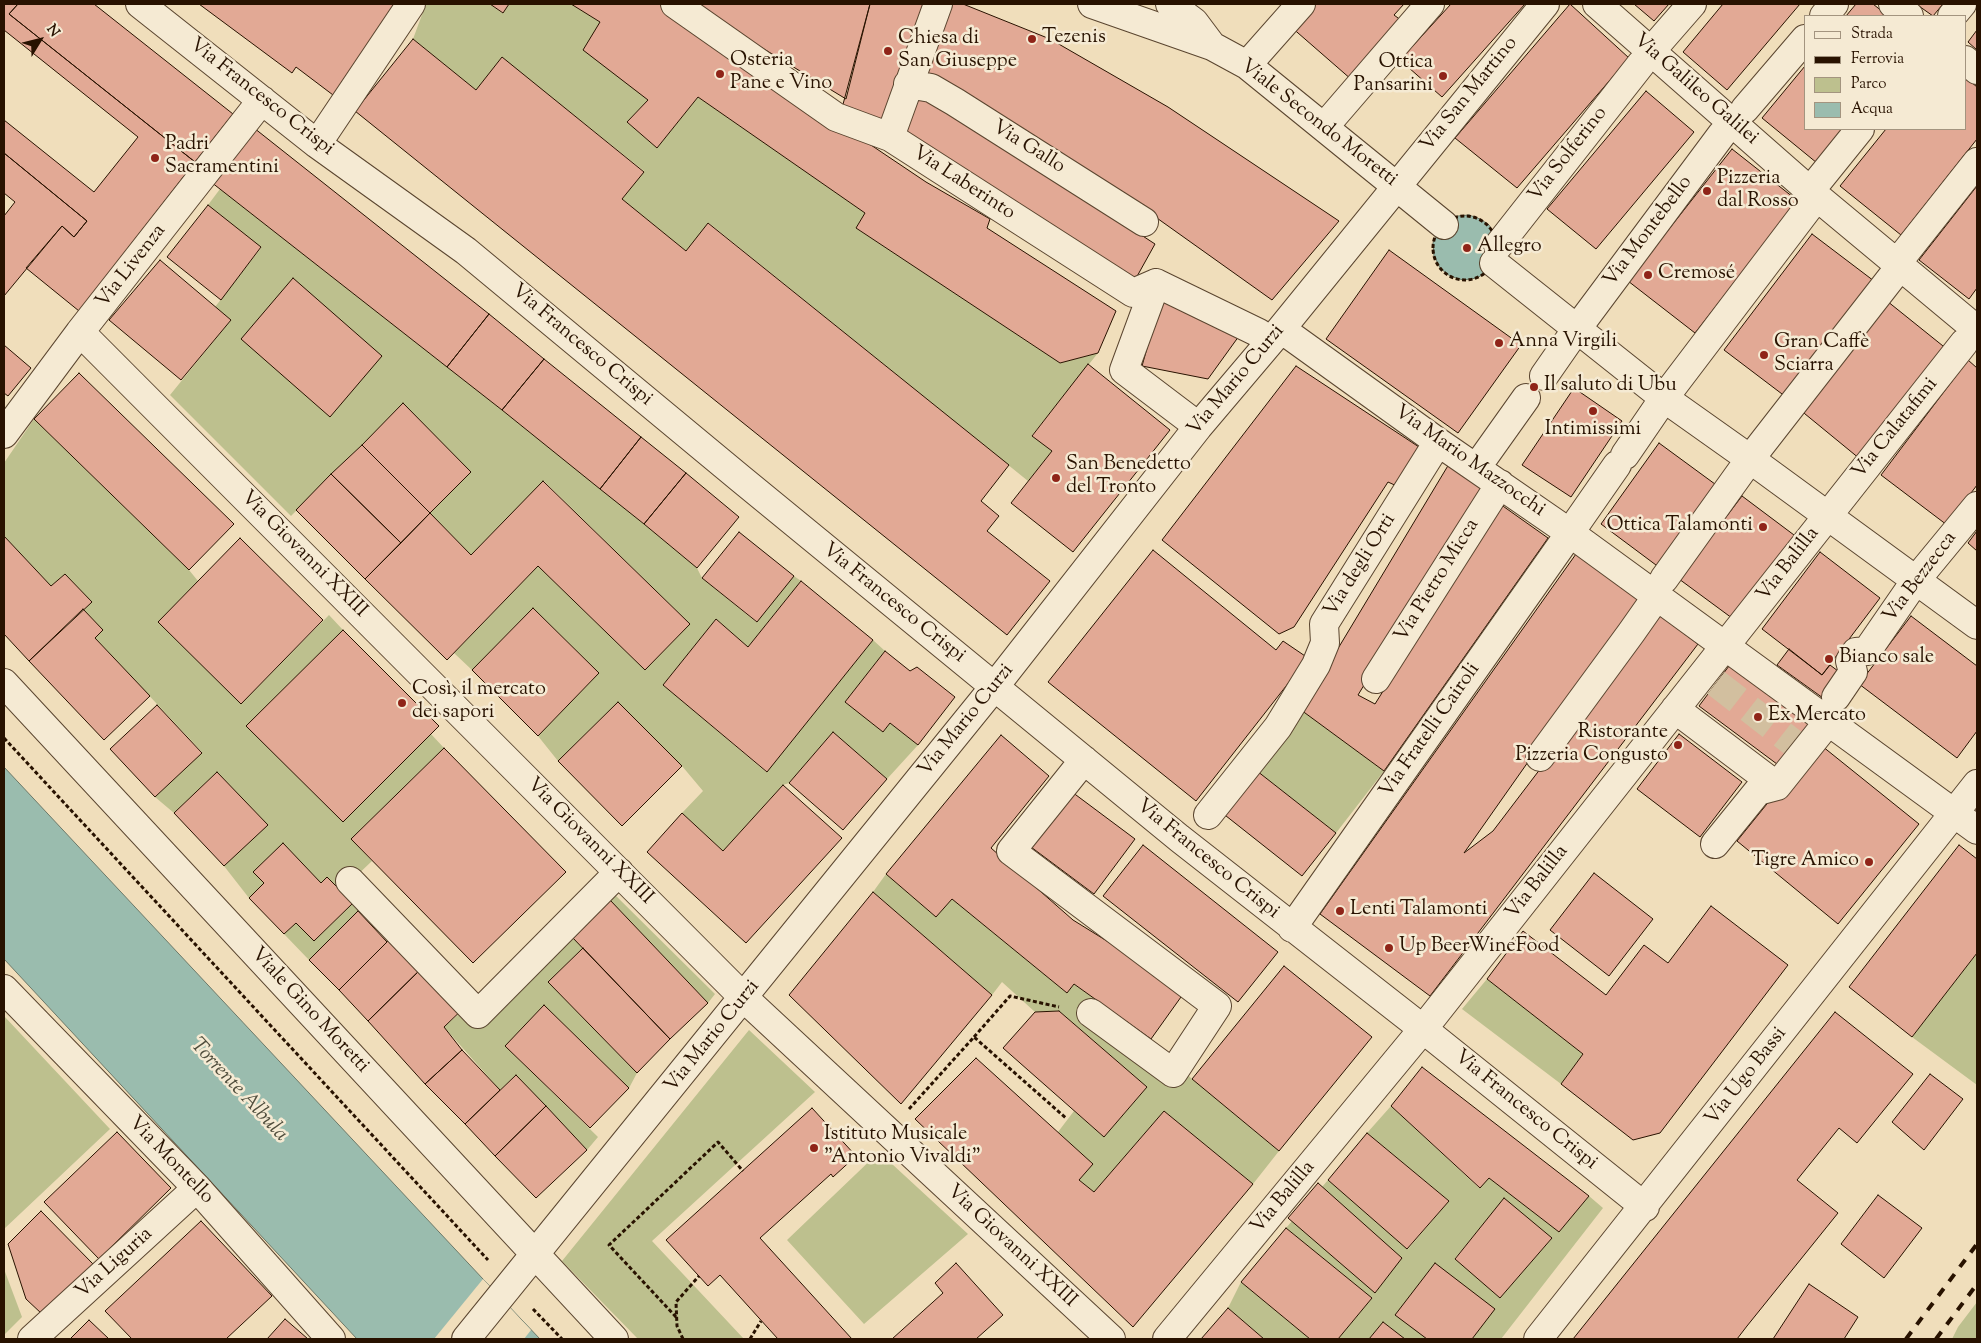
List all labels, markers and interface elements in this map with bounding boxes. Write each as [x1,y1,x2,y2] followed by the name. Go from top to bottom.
[15,15,65,65] north arrow
[1804,15,1966,130] legend
[41,21,64,42] text: N
[1851,24,1893,45] text: Strada
[1042,27,1106,51] place label: Tezenis
[898,28,1017,75] place label: Chiesa di San Giuseppe
[1627,29,1763,151] street label: Via Galileo Galilei
[1026,33,1038,45] marker: Tezenis
[1416,33,1524,157] street label: Via San Martino
[184,34,338,162] street label: Via Francesco Crispi
[882,45,894,57] marker: Chiesa di San Giuseppe
[1851,49,1904,70] text: Ferrovia
[730,50,832,97] place label: Osteria Pane e Vino
[1353,52,1433,99] place label: Ottica Pansarini
[1235,55,1401,193] street label: Viale Secondo Moretti
[714,68,726,80] marker: Osteria Pane e Vino
[1437,70,1449,82] marker: Ottica Pansarini
[1851,74,1887,95] text: Parco
[1851,99,1893,120] text: Acqua
[1524,103,1614,207] street label: Via Solferino
[987,116,1069,180] street label: Via Gallo
[165,134,279,181] place label: Padri Sacramentini
[907,142,1019,226] street label: Via Laberinto
[149,152,161,164] marker: Padri Sacramentini
[1717,168,1799,215] place label: Pizzeria dal Rosso
[1599,172,1699,292] street label: Via Montebello
[1701,185,1713,197] marker: Pizzeria dal Rosso
[92,220,172,314] street label: Via Livenza
[1477,236,1542,260] place label: Allegro
[1461,242,1473,254] marker: Allegro
[1658,263,1735,287] place label: Cremosé
[1642,269,1654,281] marker: Cremosé
[505,280,657,412] street label: Via Francesco Crispi
[1184,320,1290,442] street label: Via Mario Curzi
[1509,331,1617,355] place label: Anna Virgili
[1774,332,1869,379] place label: Gran Caffè Sciarra
[1493,337,1505,349] marker: Anna Virgili
[1758,349,1770,361] marker: Gran Caffè Sciarra
[1848,374,1944,484] street label: Via Calatafimi
[1544,375,1677,399] place label: Il saluto di Ubu
[1528,381,1540,393] marker: Il saluto di Ubu
[1389,401,1549,523] street label: Via Mario Mazzocchi
[1587,405,1599,417] marker: Intimissimi
[1545,419,1641,443] place label: Intimissimi
[1066,454,1191,501] place label: San Benedetto del Tronto
[1050,472,1062,484] marker: San Benedetto del Tronto
[235,487,371,623] street label: Via Giovanni XXIII
[1320,510,1402,622] street label: Via degli Orti
[1391,515,1485,647] street label: Via Pietro Micca
[1606,515,1753,539] place label: Ottica Talamonti
[1757,521,1769,533] marker: Ottica Talamonti
[1753,523,1825,607] street label: Via Balilla
[1879,528,1963,628] street label: Via Bezzecca
[817,539,969,669] street label: Via Francesco Crispi
[1839,647,1934,671] place label: Bianco sale
[1823,653,1835,665] marker: Bianco sale
[1376,659,1486,803] street label: Via Fratelli Cairoli
[914,660,1020,782] street label: Via Mario Curzi
[412,679,546,726] place label: Così, il mercato dei sapori
[396,697,408,709] marker: Così, il mercato dei sapori
[1768,705,1866,729] place label: Ex Mercato
[1752,711,1764,723] marker: Ex Mercato
[1515,722,1668,769] place label: Ristorante Pizzeria Congusto
[1672,739,1684,751] marker: Ristorante Pizzeria Congusto
[521,774,657,910] street label: Via Giovanni XXIII
[1131,795,1283,925] street label: Via Francesco Crispi
[1502,841,1574,925] street label: Via Balilla
[1751,850,1859,874] place label: Tigre Amico
[1863,856,1875,868] marker: Tigre Amico
[1350,899,1488,923] place label: Lenti Talamonti
[1334,905,1346,917] marker: Lenti Talamonti
[1399,936,1560,960] place label: Up BeerWineFood
[1383,942,1395,954] marker: Up BeerWineFood
[245,943,373,1079] street label: Viale Gino Moretti
[660,976,766,1098] street label: Via Mario Curzi
[1701,1023,1793,1131] street label: Via Ugo Bassi
[184,1034,292,1148] water label: Torrente Albula
[1449,1046,1601,1176] street label: Via Francesco Crispi
[122,1112,218,1210] street label: Via Montello
[824,1124,981,1171] place label: Istituto Musicale "Antonio Vivaldi"
[808,1142,820,1154] marker: Istituto Musicale "Antonio Vivaldi"
[1247,1157,1321,1239] street label: Via Balilla
[941,1180,1081,1314] street label: Via Giovanni XXIII
[72,1223,158,1305] street label: Via Liguria

